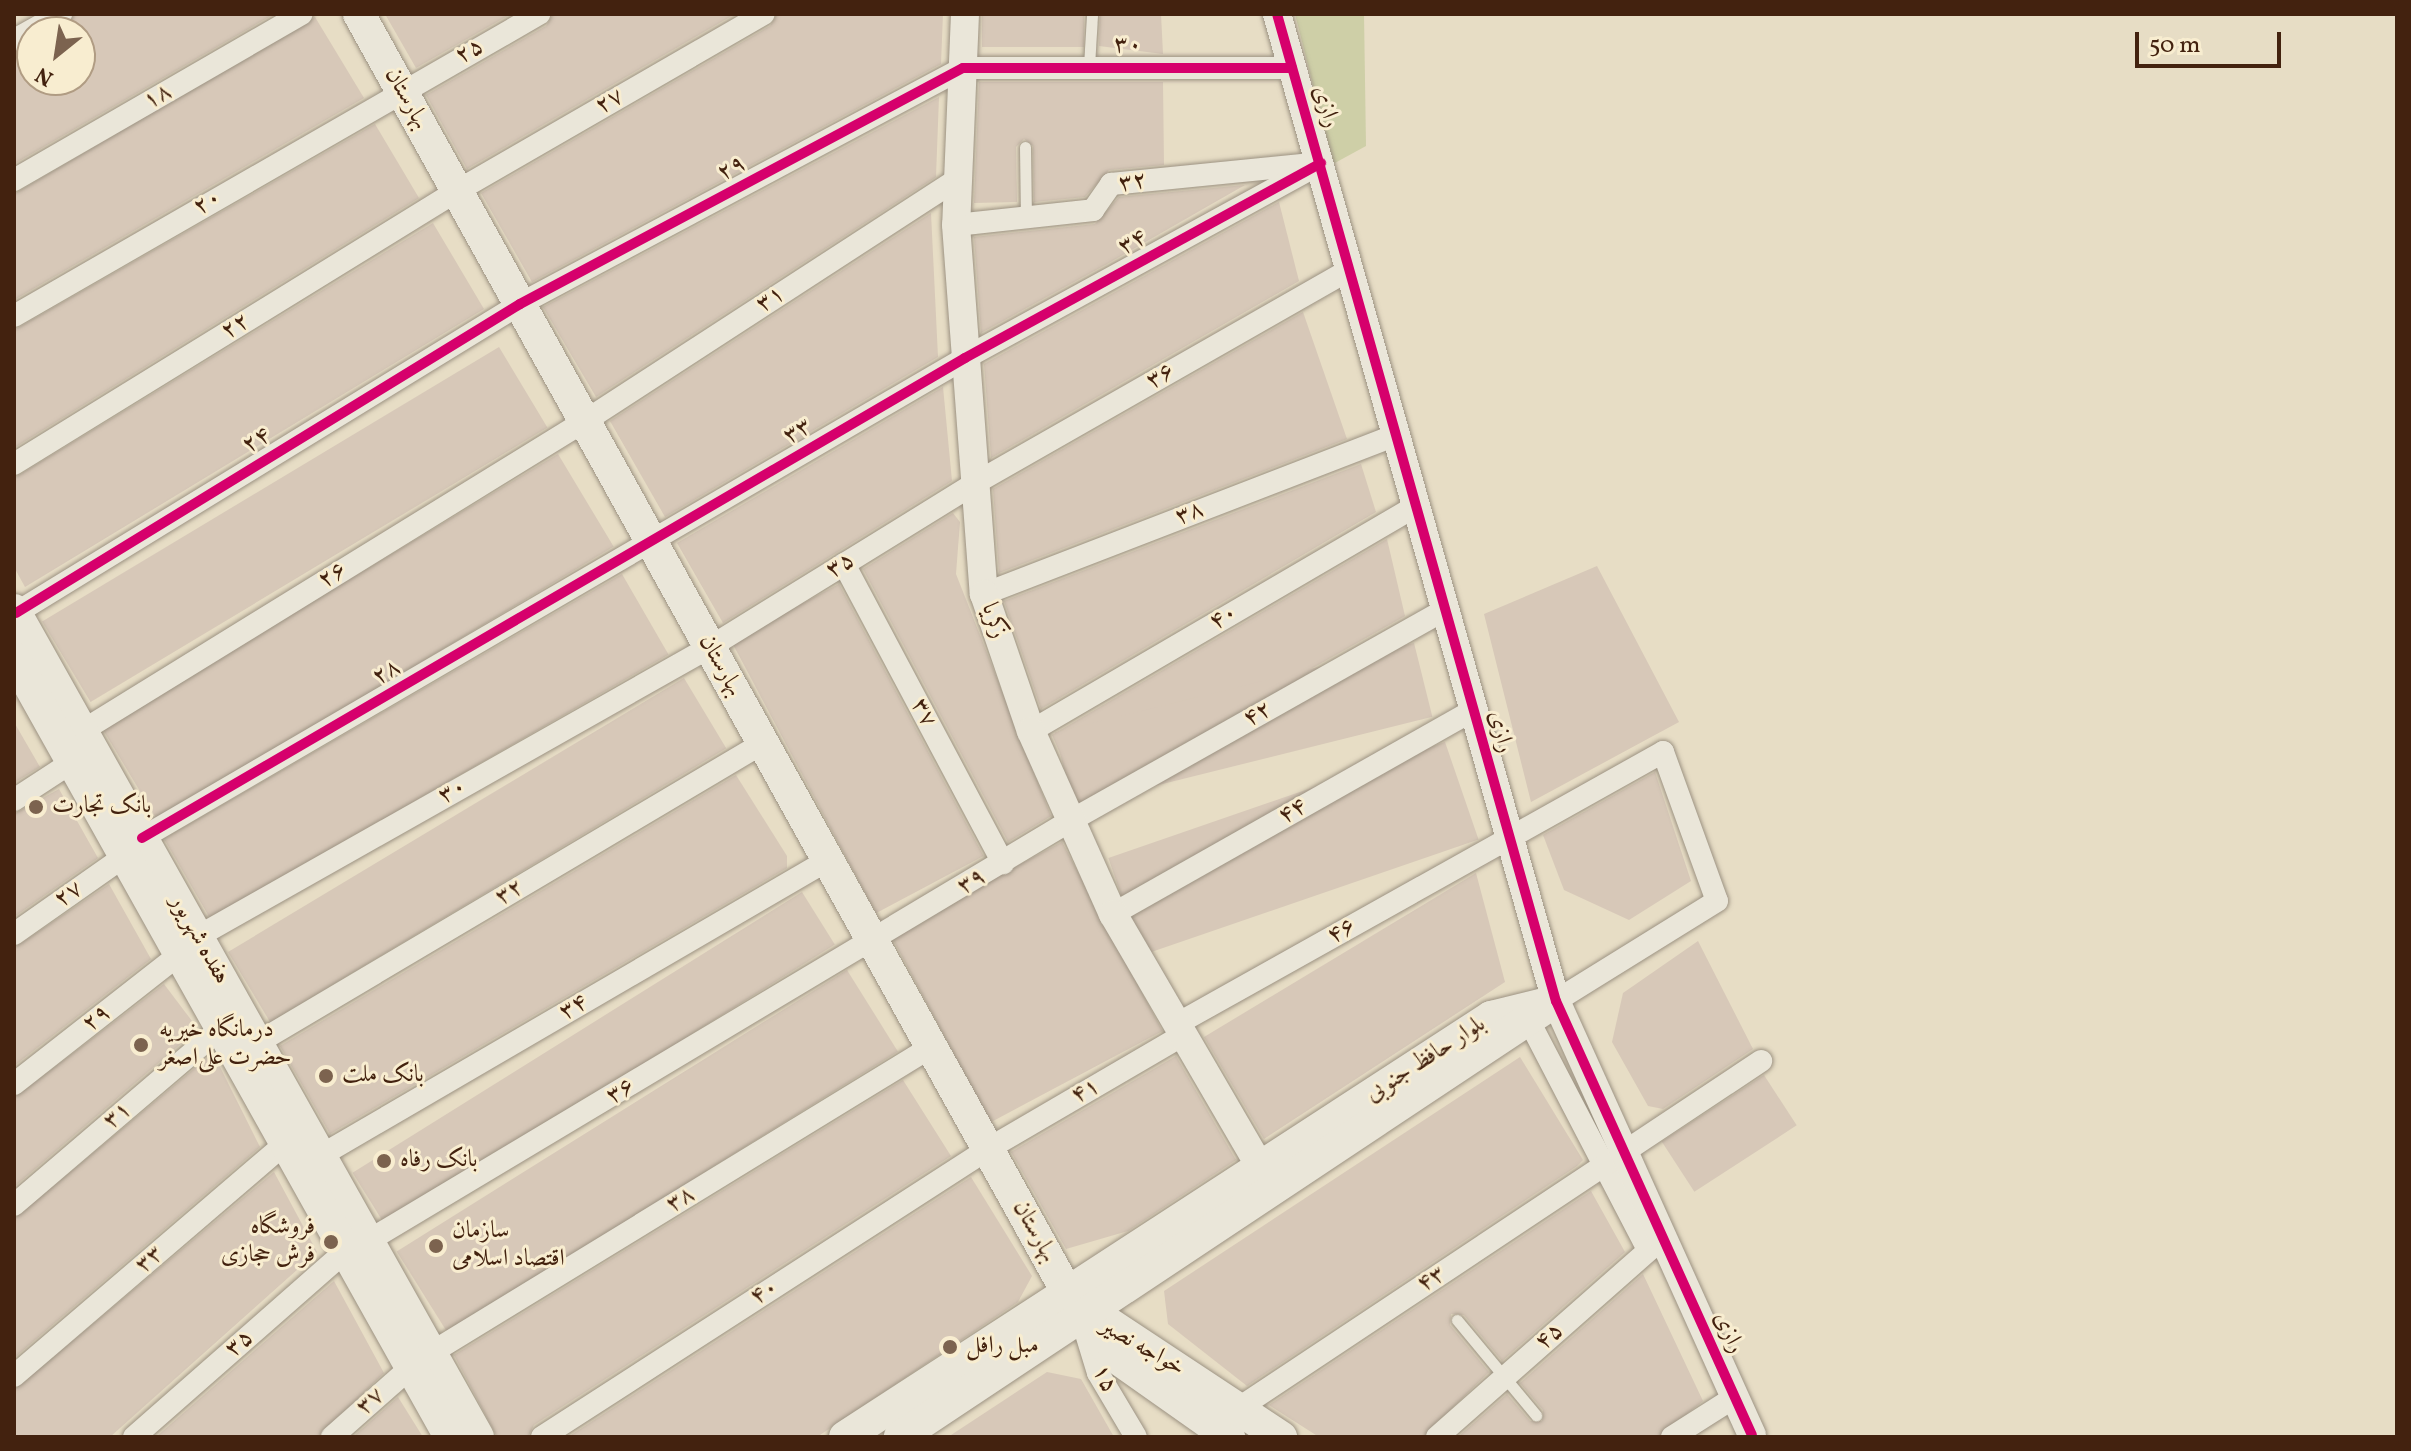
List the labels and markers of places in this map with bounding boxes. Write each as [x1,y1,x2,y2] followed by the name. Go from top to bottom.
[52,793,151,821] place label: بانک تجارت
[27,798,45,816] marker: بانک تجارت
[159,1017,292,1073] place label: درمانگاه خیریه حضرت علی‌اصغر
[130,1034,152,1056] marker: درمانگاه خیریه حضرت علی‌اصغر
[342,1062,424,1090] place label: بانک ملت
[317,1067,335,1085] marker: بانک ملت
[400,1147,478,1175] place label: بانک رفاه
[375,1152,393,1170] marker: بانک رفاه
[221,1214,315,1270] place label: فروشگاه فرش حجازی
[452,1218,565,1274] place label: سازمان اقتصاد اسلامی
[322,1233,340,1251] marker: فروشگاه فرش حجازی
[427,1237,445,1255] marker: سازمان اقتصاد اسلامی
[966,1333,1039,1361] place label: مبل رافل
[941,1338,959,1356] marker: مبل رافل

